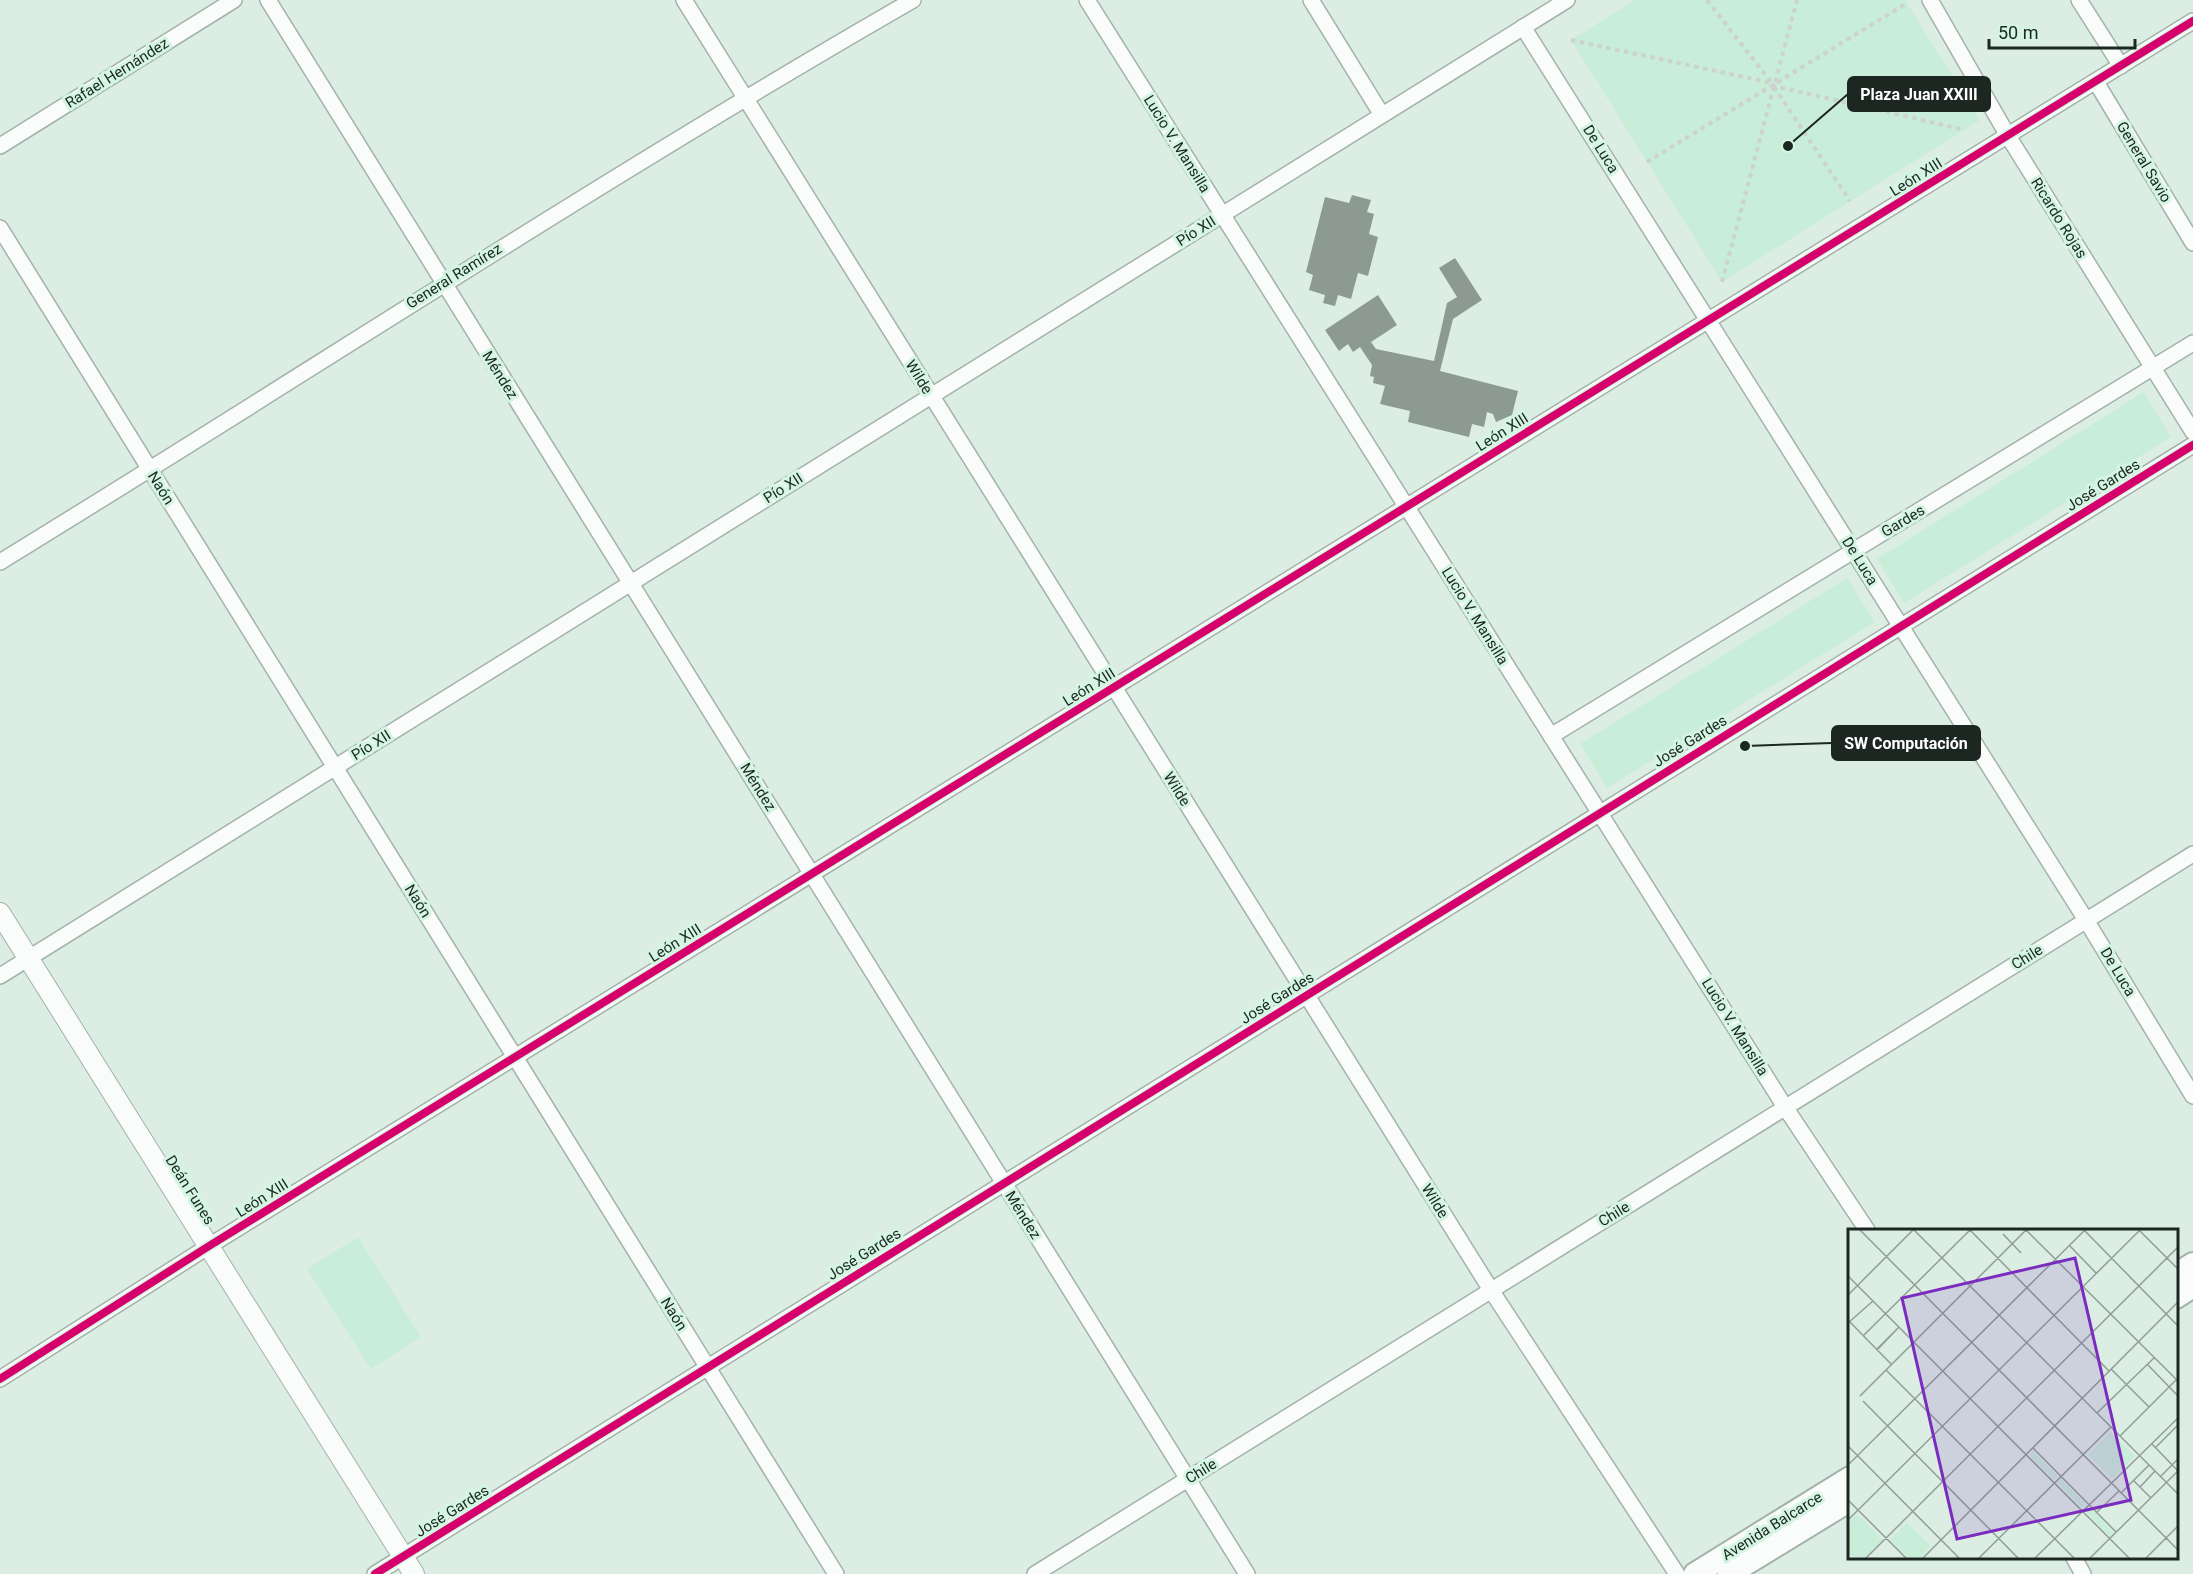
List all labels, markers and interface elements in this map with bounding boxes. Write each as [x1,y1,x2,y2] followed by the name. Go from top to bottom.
[1989,12,2134,50] scale bar
[1998,22,2038,43] text: 50 m
[62,34,172,112] street label: Rafael Hernández
[1848,77,1990,111] callout: Plaza Juan XXIII
[1860,85,1978,104] text: Plaza Juan XXIII
[1140,92,1214,196] street label: Lucio V. Mansilla
[2113,118,2175,206] street label: General Savio
[1579,122,1623,176] street label: De Luca
[1887,154,1945,200] street label: León XIII
[2027,174,2091,262] street label: Ricardo Rojas
[1173,212,1219,250] street label: Pío XII
[403,239,505,313] street label: General Ramírez
[478,348,522,402] street label: Méndez
[902,357,936,397] street label: Wilde
[1473,409,1531,455] street label: León XIII
[2063,455,2143,515] street label: José Gardes
[144,468,178,508] street label: Naón
[760,469,806,507] street label: Pío XII
[1878,501,1928,541] street label: Gardes
[1838,534,1882,588] street label: De Luca
[1438,564,1512,668] street label: Lucio V. Mansilla
[1060,664,1118,710] street label: León XIII
[1650,711,1730,771] street label: José Gardes
[348,726,394,764] street label: Pío XII
[1832,726,1980,760] callout: SW Computación
[1844,734,1968,753] text: SW Computación
[736,760,780,814] street label: Méndez
[1160,769,1194,809] street label: Wilde
[401,881,435,921] street label: Naón
[646,920,704,966] street label: León XIII
[2008,941,2046,973] street label: Chile
[2096,944,2140,1000] street label: De Luca
[1237,968,1317,1028] street label: José Gardes
[1698,975,1772,1079] street label: Lucio V. Mansilla
[162,1152,218,1228] street label: Deán Funes
[233,1175,291,1221] street label: León XIII
[1418,1181,1452,1221] street label: Wilde
[1001,1188,1045,1242] street label: Méndez
[1595,1198,1633,1230] street label: Chile
[824,1224,904,1284] street label: José Gardes
[1848,1229,2178,1559] inset map
[657,1294,691,1334] street label: Naón
[1182,1455,1220,1487] street label: Chile
[412,1481,492,1541] street label: José Gardes
[1719,1488,1825,1564] street label: Avenida Balcarce

